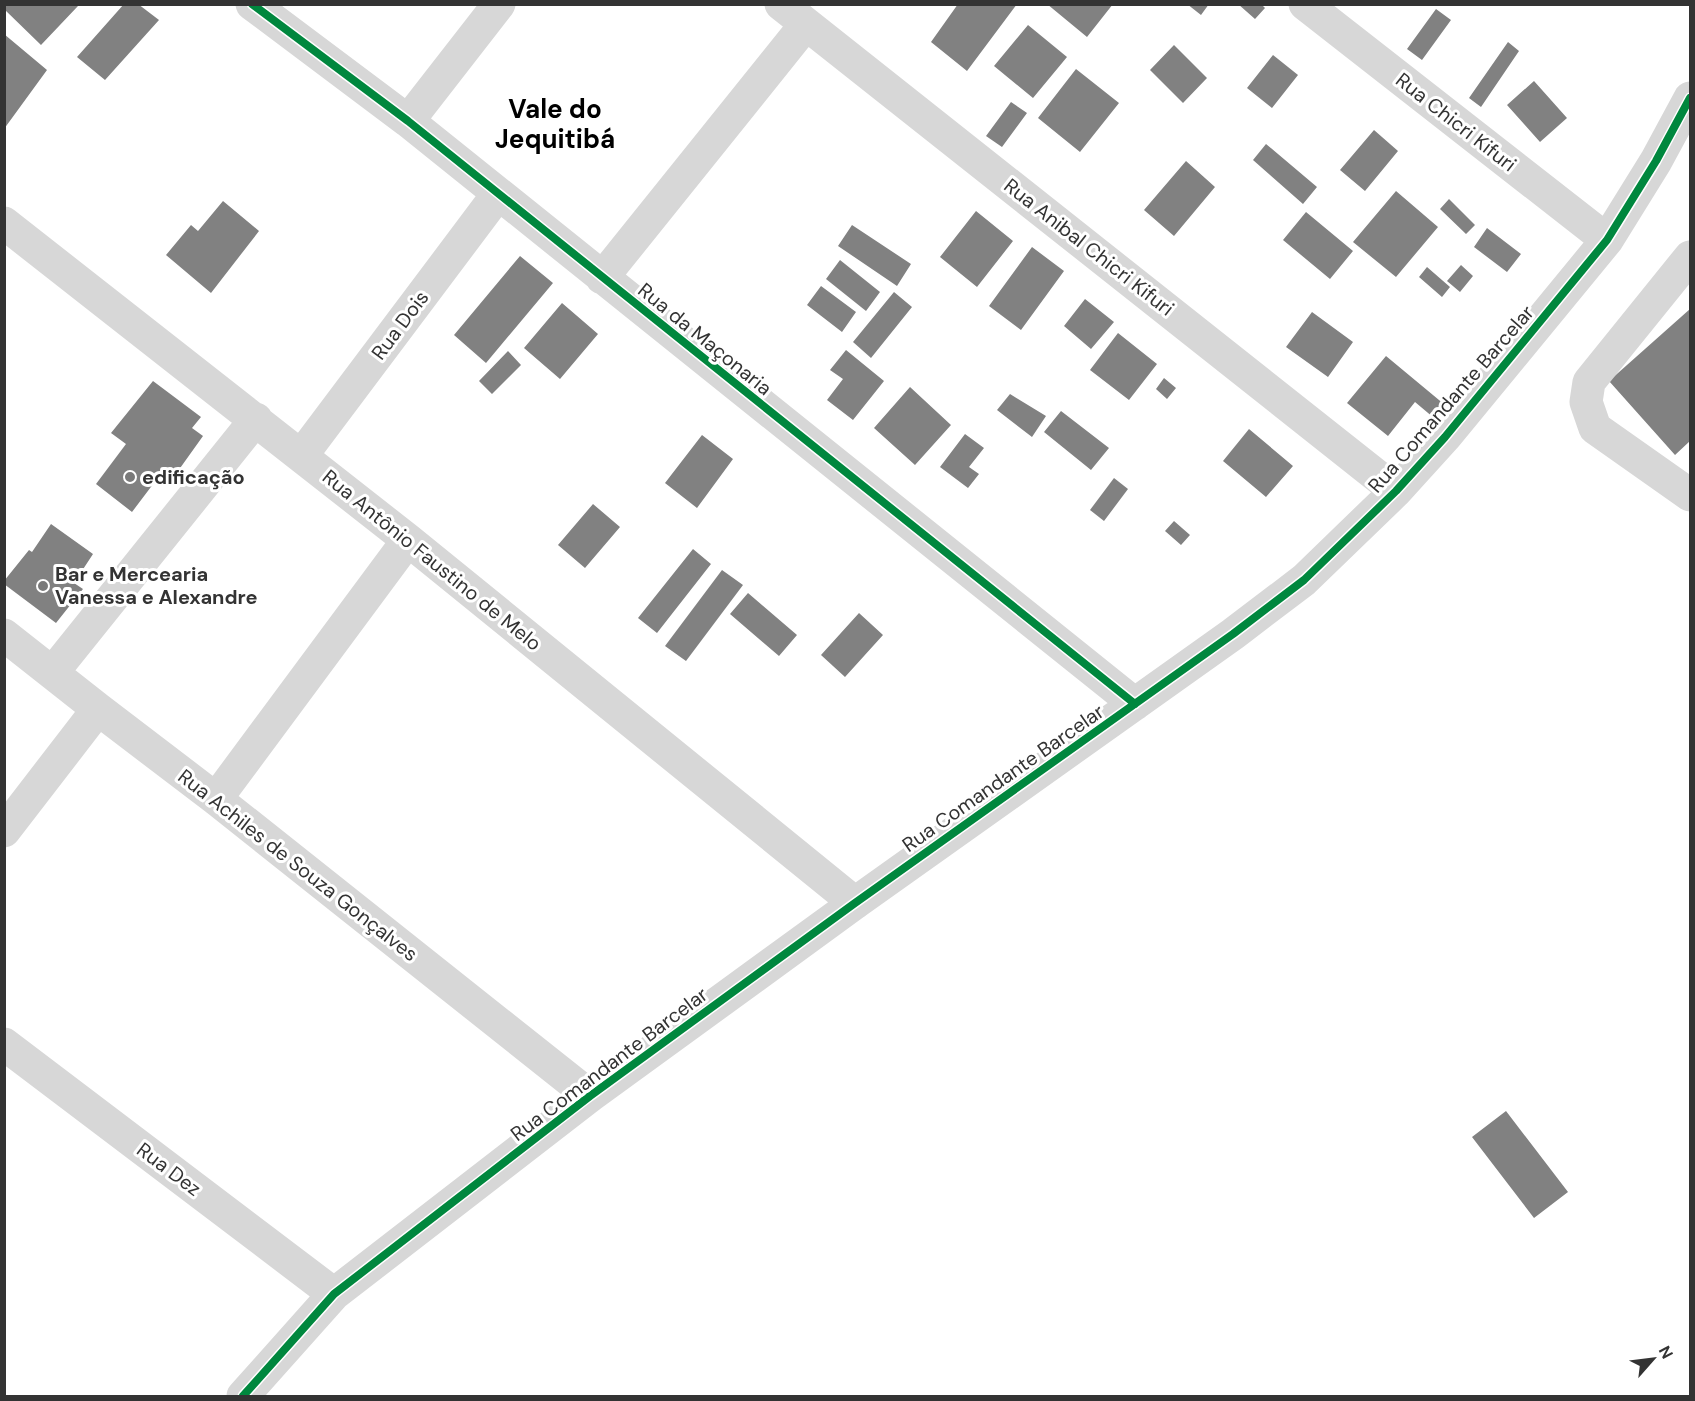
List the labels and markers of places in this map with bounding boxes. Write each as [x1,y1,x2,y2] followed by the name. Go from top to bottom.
[142,464,245,490] place label: edificação
[123,470,137,484] marker: edificação
[55,561,258,610] place label: Bar e Mercearia Vanessa e Alexandre
[36,579,50,593] marker: Bar e Mercearia Vanessa e Alexandre

